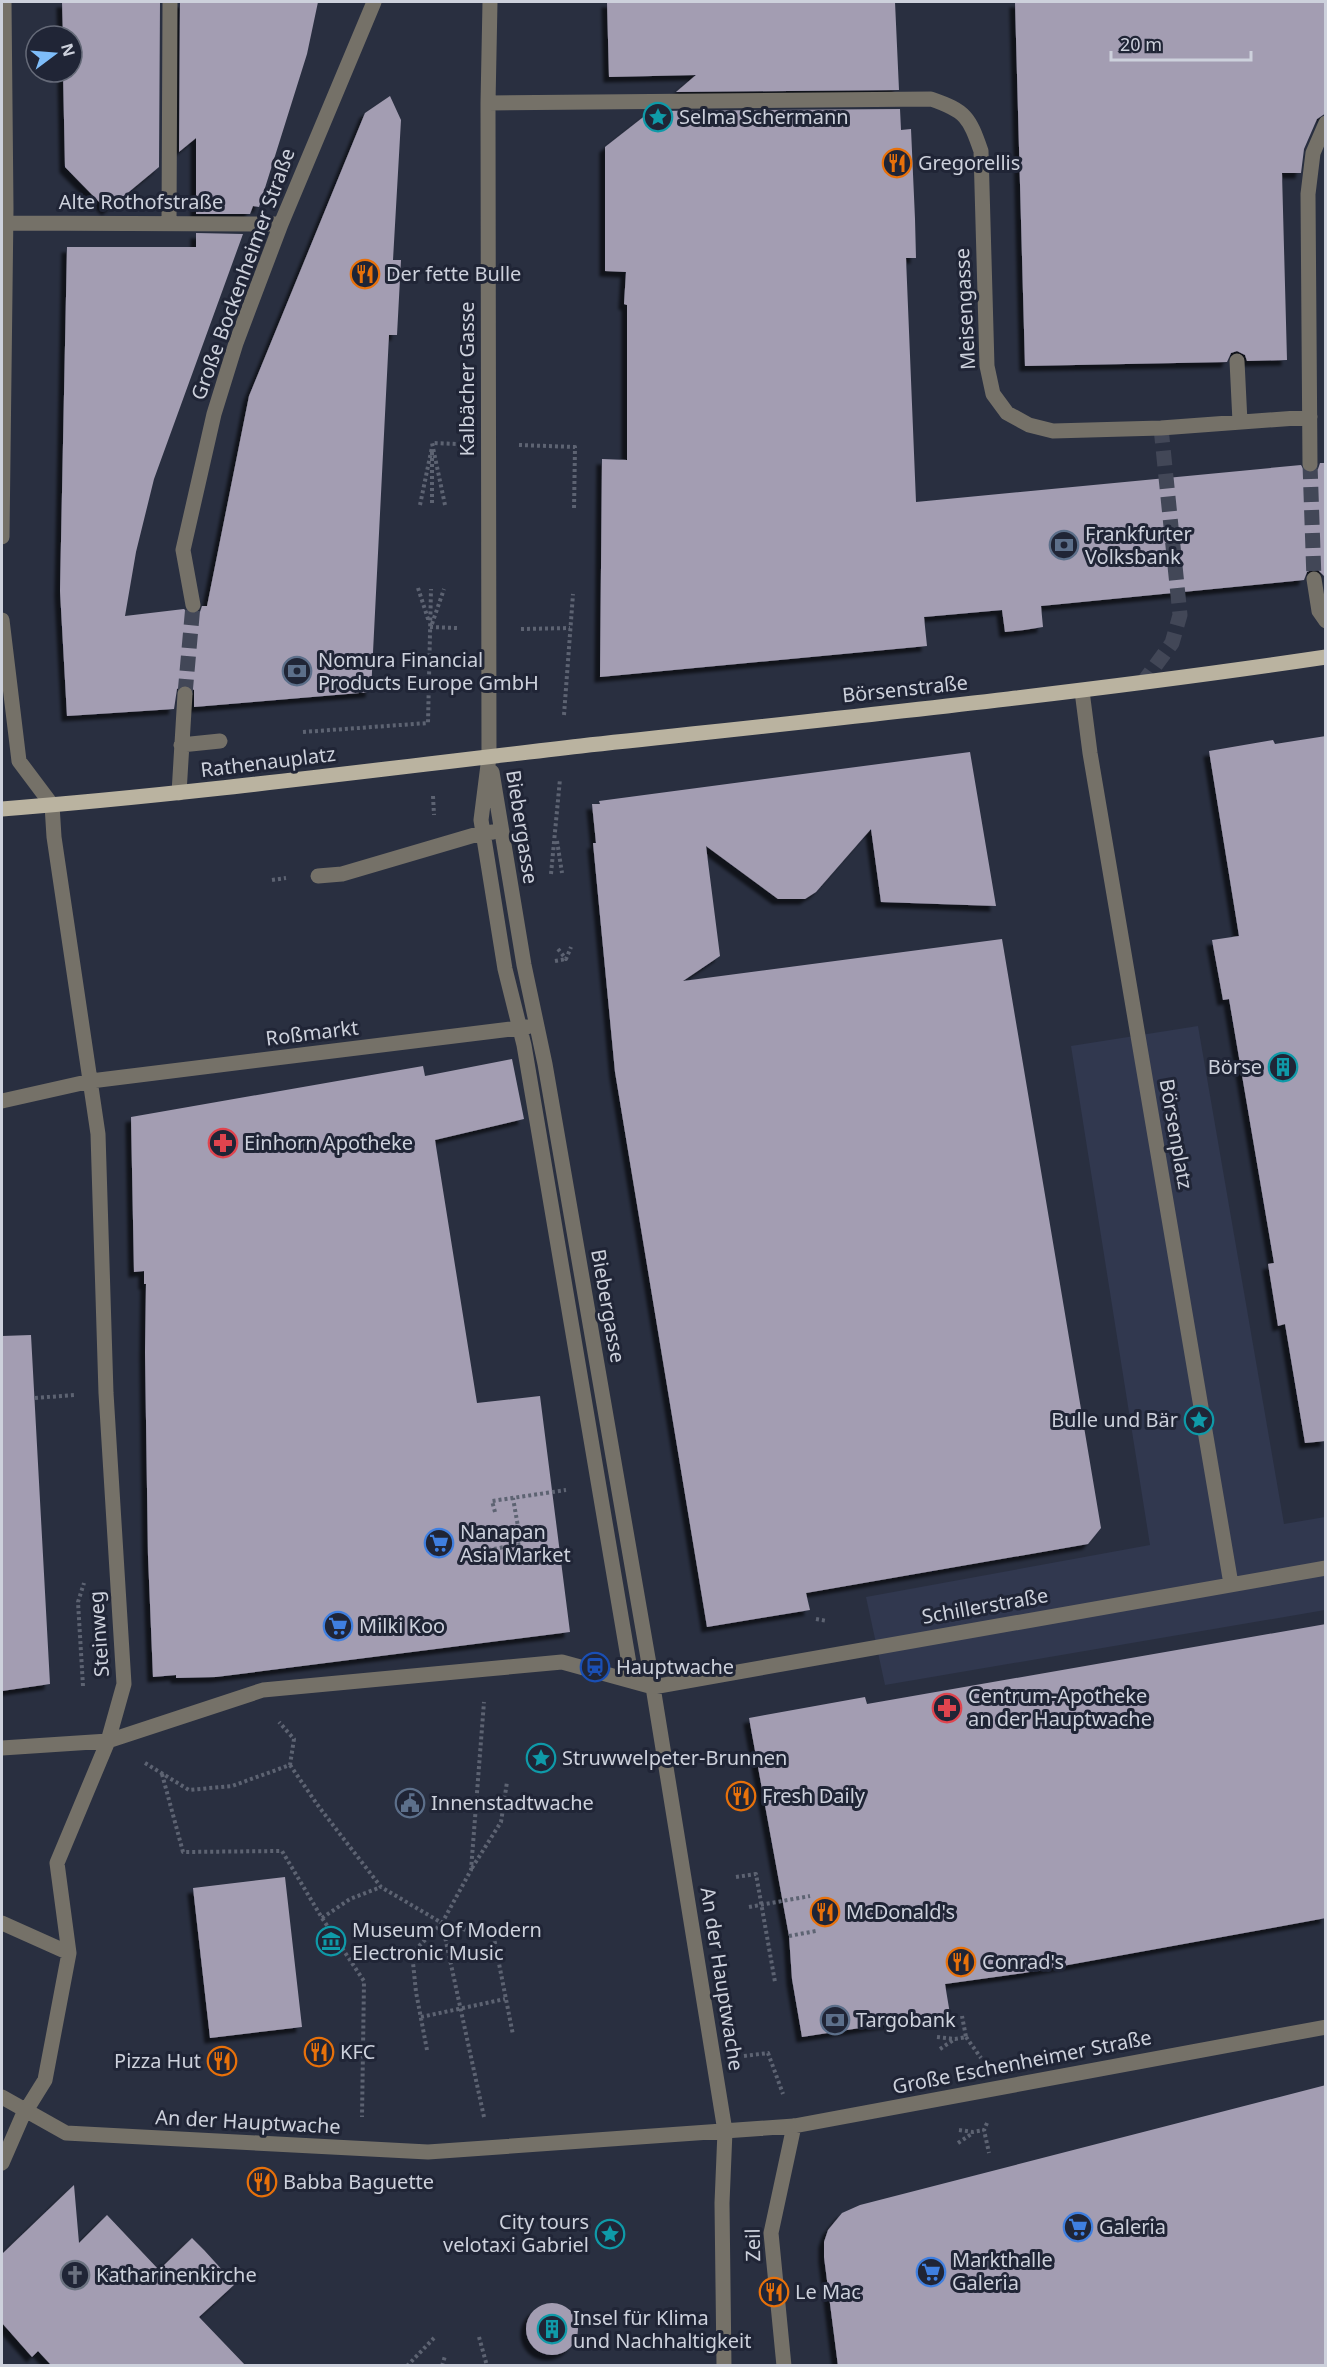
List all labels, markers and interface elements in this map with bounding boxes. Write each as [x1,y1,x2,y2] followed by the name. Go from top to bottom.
[24,24,84,84] north arrow
[1111,24,1250,62] scale bar
[1120,32,1162,56] text: 20 m
[56,41,81,59] text: N
[642,101,674,133] place icon: Selma Schermann
[679,103,849,130] place label: Selma Schermann
[184,144,301,403] street label: Große Bockenheimer Straße
[881,147,913,179] restaurant icon: Gregorellis
[918,149,1020,176] place label: Gregorellis
[59,188,223,215] street label: Alte Rothofstraße
[948,248,981,371] street label: Meisengasse
[349,258,381,290] restaurant icon: Der fette Bulle
[386,260,521,287] place label: Der fette Bulle
[453,301,480,457] street label: Kalbächer Gasse
[1085,520,1192,570] place label: Frankfurter Volksbank
[1048,529,1080,561] bank icon: Frankfurter Volksbank
[318,646,539,696] place label: Nomura Financial Products Europe GmbH
[281,655,313,687] bank icon: Nomura Financial Products Europe GmbH
[841,668,969,709] street label: Börsenstraße
[199,740,337,783] street label: Rathenauplatz
[500,768,545,886] street label: Biebergasse
[264,1013,360,1052] street label: Roßmarkt
[1267,1051,1299,1083] building icon: Börse
[1208,1053,1262,1080] place label: Börse
[1153,1076,1200,1191] street label: Börsenplatz
[207,1127,239,1159] pharmacy icon: Einhorn Apotheke
[244,1129,413,1156] place label: Einhorn Apotheke
[585,1247,632,1365] street label: Biebergasse
[1183,1404,1215,1436] place icon: Bulle und Bär
[1051,1406,1178,1433] place label: Bulle und Bär
[460,1518,571,1568] place label: Nanapan Asia Market
[423,1527,455,1559] supermarket icon: Nanapan Asia Market
[920,1581,1050,1630] street label: Schillerstraße
[82,1590,115,1678] street label: Steinweg
[322,1610,354,1642] supermarket icon: Milki Koo
[359,1612,445,1639] place label: Milki Koo
[579,1651,611,1683] station icon: Hauptwache
[616,1653,734,1680] place label: Hauptwache
[968,1682,1152,1732] place label: Centrum-Apotheke an der Hauptwache
[931,1692,963,1724] pharmacy icon: Centrum-Apotheke an der Hauptwache
[525,1742,557,1774] place icon: Struwwelpeter-Brunnen
[562,1744,787,1771] place label: Struwwelpeter-Brunnen
[725,1780,757,1812] restaurant icon: Fresh Daily
[762,1782,866,1809] place label: Fresh Daily
[394,1787,426,1819] public building icon: Innenstadtwache
[431,1789,594,1816] place label: Innenstadtwache
[695,1885,750,2073] street label: An der Hauptwache
[809,1896,841,1928] restaurant icon: McDonald's
[846,1898,955,1925] place label: McDonald's
[352,1916,542,1966] place label: Museum Of Modern Electronic Music
[315,1925,347,1957] museum icon: Museum Of Modern Electronic Music
[945,1946,977,1978] restaurant icon: Conrad's
[982,1948,1064,1975] place label: Conrad's
[819,2004,851,2036] bank icon: Targobank
[856,2006,956,2033] place label: Targobank
[890,2023,1154,2100] street label: Große Eschenheimer Straße
[303,2036,335,2068] restaurant icon: KFC
[340,2038,376,2065] place label: KFC
[206,2045,238,2077] restaurant icon: Pizza Hut
[114,2047,201,2074] place label: Pizza Hut
[155,2103,341,2140] street label: An der Hauptwache
[246,2166,278,2198] restaurant icon: Babba Baguette
[283,2168,434,2195] place label: Babba Baguette
[443,2208,589,2258] place label: City tours velotaxi Gabriel
[1062,2211,1094,2243] supermarket icon: Galeria
[1099,2213,1166,2240] place label: Galeria
[594,2218,626,2250] place icon: City tours velotaxi Gabriel
[739,2228,766,2262] street label: Zeil
[952,2246,1053,2296] place label: Markthalle Galeria
[915,2256,947,2288] supermarket icon: Markthalle Galeria
[59,2259,91,2291] church icon: Katharinenkirche
[96,2261,257,2288] place label: Katharinenkirche
[758,2276,790,2308] restaurant icon: Le Mac
[795,2278,861,2305] place label: Le Mac
[573,2304,751,2354] place label: Insel für Klima und Nachhaltigkeit
[536,2313,568,2345] building icon: Insel für Klima und Nachhaltigkeit

